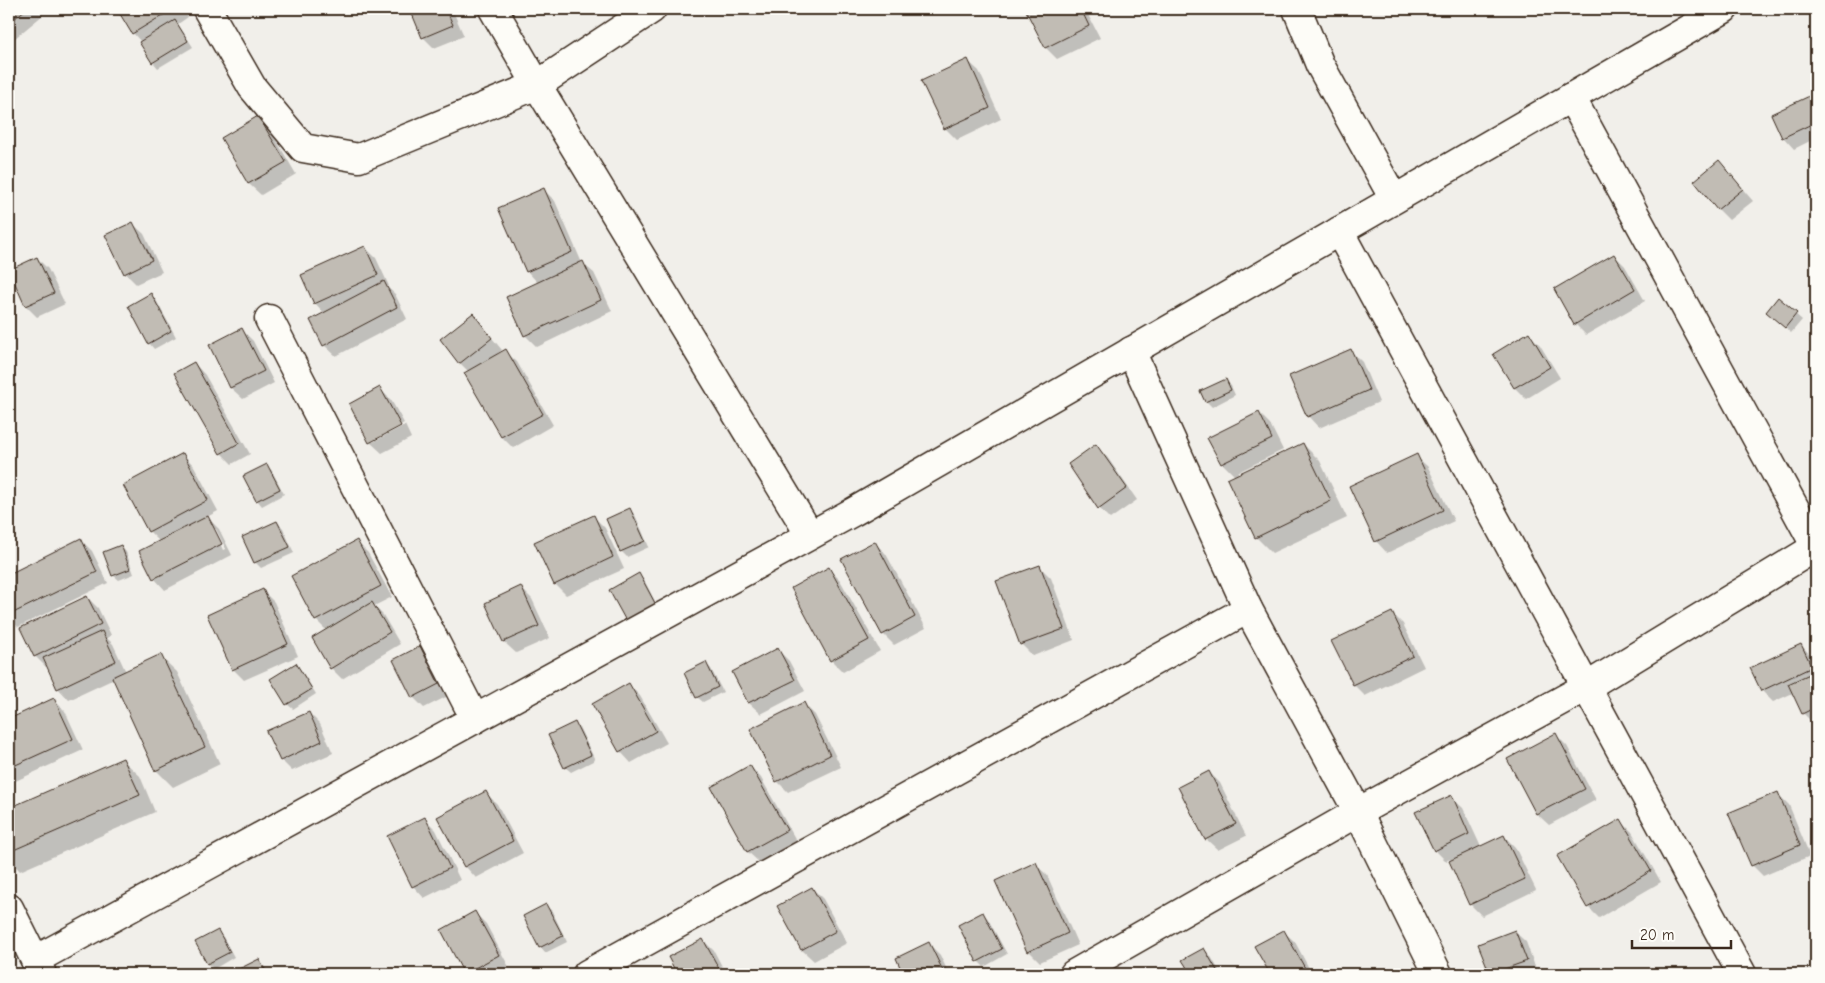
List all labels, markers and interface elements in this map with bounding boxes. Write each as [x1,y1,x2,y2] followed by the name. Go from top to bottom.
[1632,918,1731,950] scale bar
[1640,926,1674,944] text: 20 m

